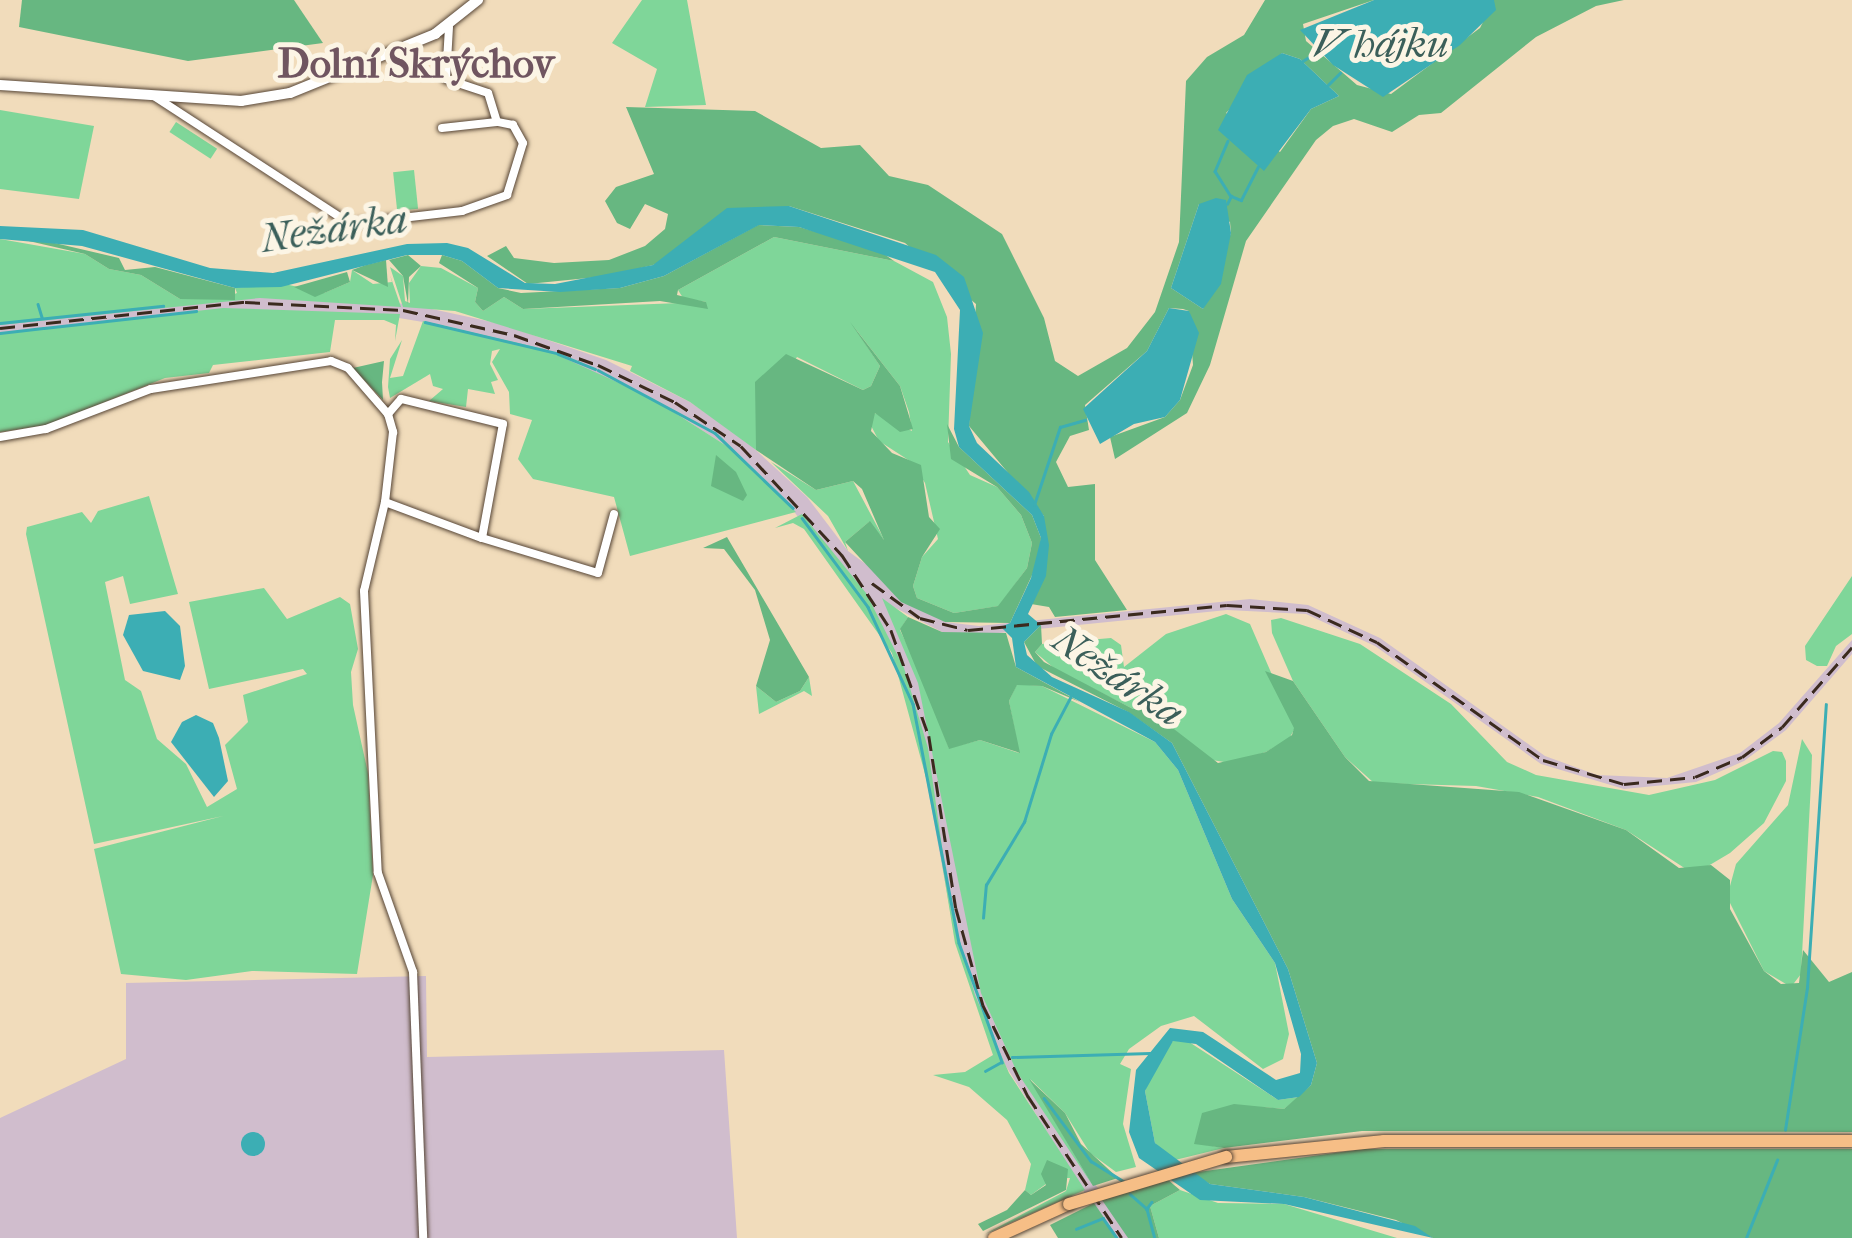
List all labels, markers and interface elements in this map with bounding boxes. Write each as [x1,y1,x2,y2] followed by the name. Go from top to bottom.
[1313,20,1449,68] water label: V hájku
[278,39,554,89] district label: Dolní Skrýchov
[258,195,410,263] water label: Nežárka
[1044,615,1192,737] water label: Nežárka

